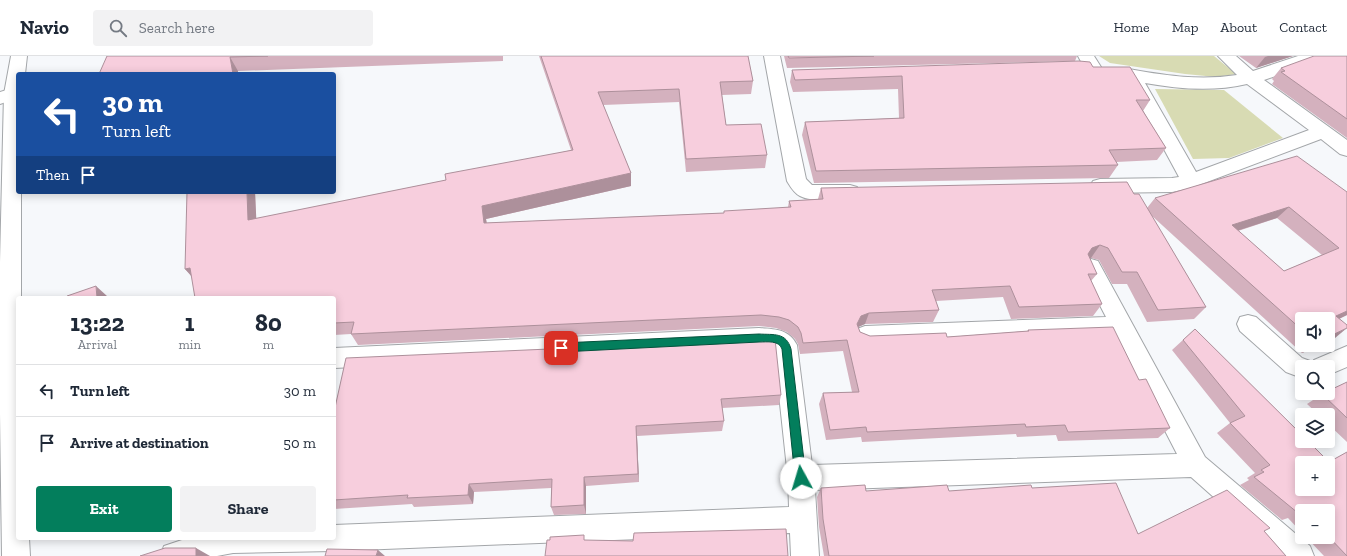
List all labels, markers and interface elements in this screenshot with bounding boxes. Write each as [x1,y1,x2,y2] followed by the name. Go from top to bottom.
[93,10,373,46] search box
[20,16,69,39] text: Navio
[107,17,129,39] icon: search
[139,19,215,37] text: Search here
[1114,19,1150,36] text: Home
[1172,19,1198,36] text: Map
[1220,19,1257,36] text: About
[1279,19,1327,36] text: Contact
[102,86,163,119] text: 30 m
[36,88,88,140] icon: left
[102,120,171,142] text: Turn left
[77,164,99,186] icon: arrive
[36,166,69,184] text: Then
[70,308,124,337] text: 13:22
[185,308,195,337] text: 1
[255,308,282,337] text: 80
[1295,312,1335,544] map controls
[1295,312,1335,352] button: sound
[544,331,578,365] pin
[78,337,117,352] text: Arrival
[179,337,201,352] text: min
[263,337,274,352] text: m
[550,337,572,359] icon: arrive
[1295,360,1335,400] button: search
[36,380,58,402] icon: left
[70,382,130,400] text: Turn left
[284,382,316,400] text: 30 m
[1295,408,1335,448] button: layers
[36,432,58,454] icon: arrive
[70,434,209,452] text: Arrive at destination
[283,434,316,452] text: 50 m
[1295,456,1335,496] button: +
[780,457,822,499] position arrow
[36,486,172,532] button: Exit
[180,486,316,532] button: Share
[1295,504,1335,544] button: −

